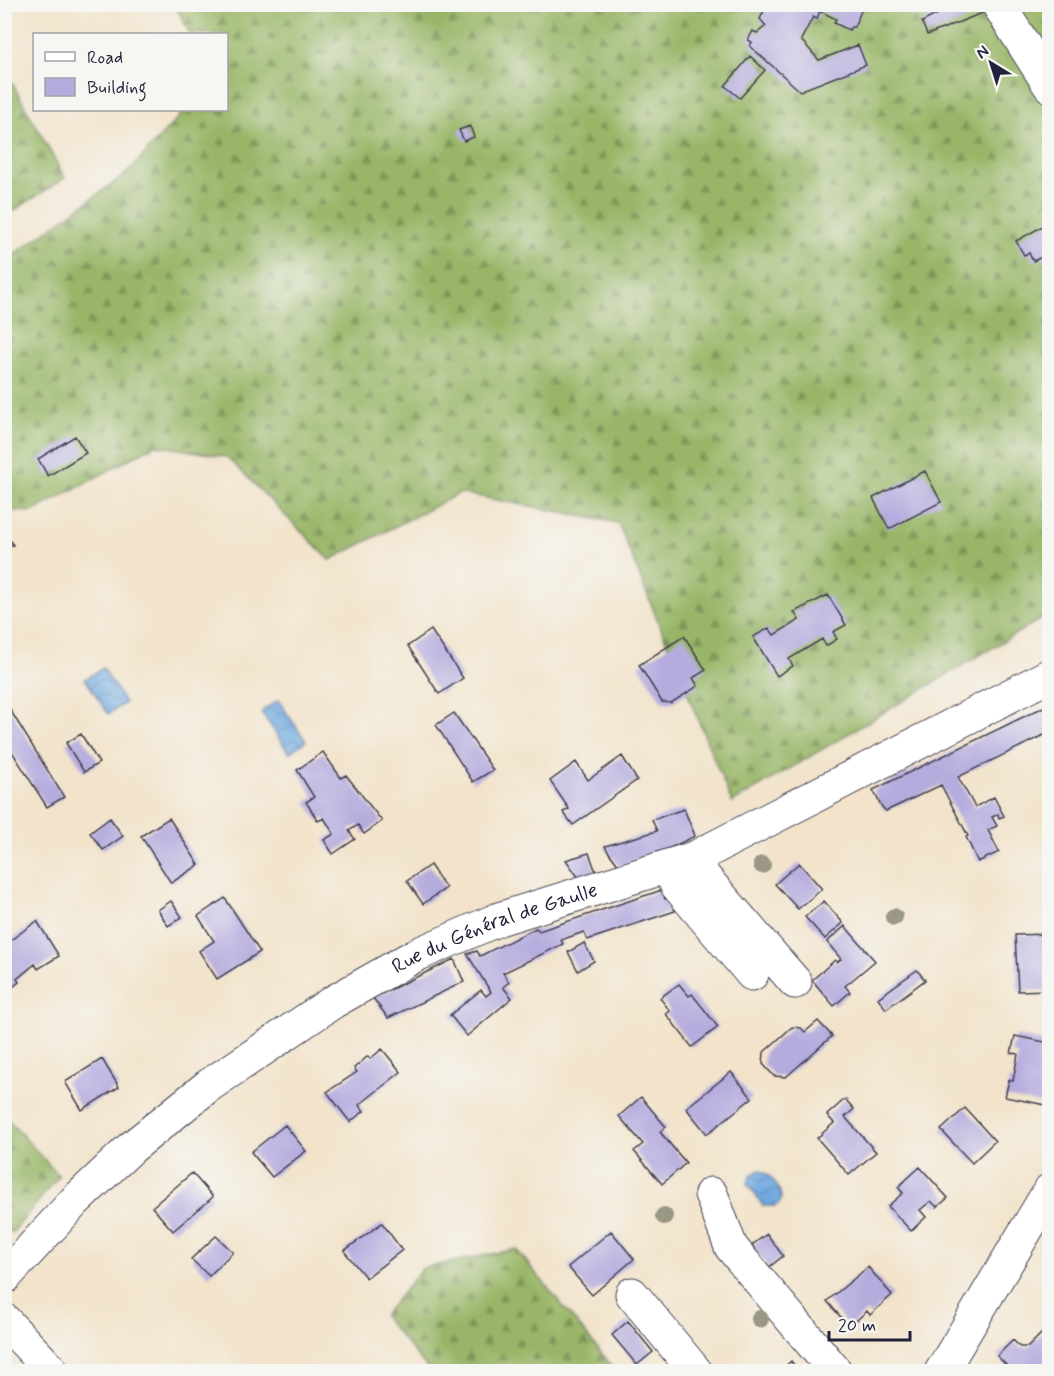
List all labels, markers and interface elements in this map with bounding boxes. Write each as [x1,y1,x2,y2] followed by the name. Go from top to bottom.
[33,33,228,111] legend
[961,33,1021,93] north arrow
[972,41,993,64] text: N
[87,46,123,70] text: Road
[87,76,147,102] text: Building
[387,876,601,981] street label: Rue du Général de Gaulle
[829,1304,910,1342] scale bar
[838,1314,876,1338] text: 20 m

